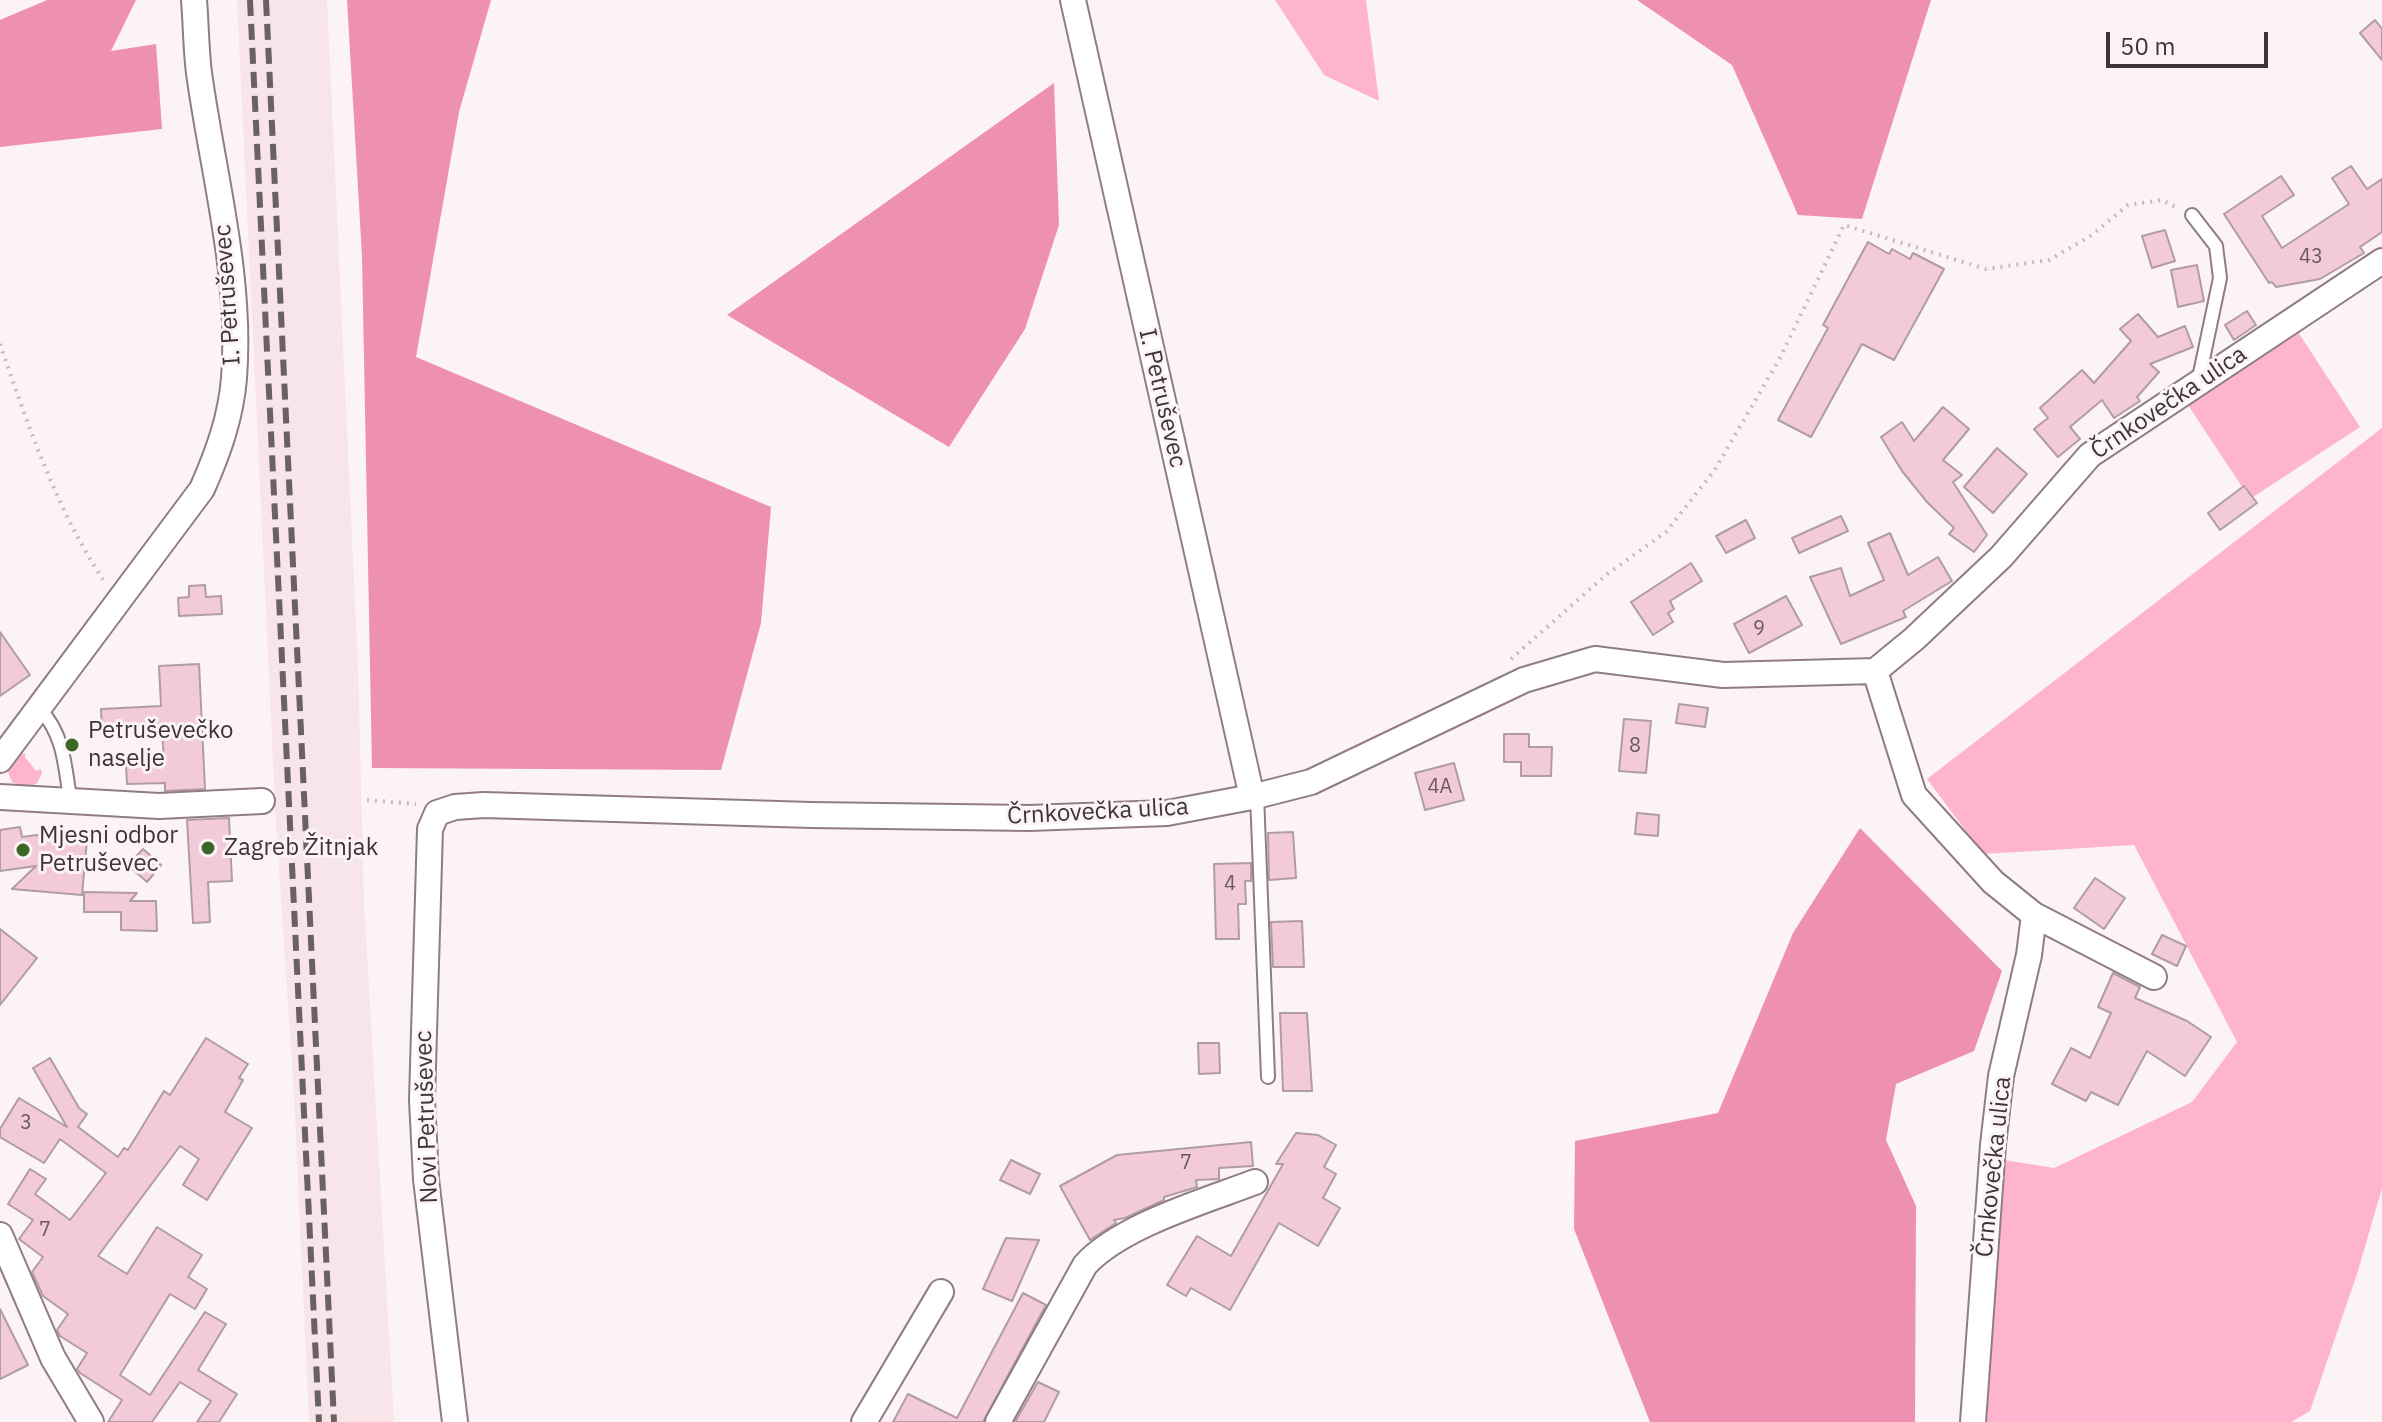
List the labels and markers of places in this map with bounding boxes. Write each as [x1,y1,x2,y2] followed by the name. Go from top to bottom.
[88,717,233,773] place label: Petruševečko naselje
[63,736,81,754] marker: Petruševečko naselje
[39,822,178,878] place label: Mjesni odbor Petruševec
[224,834,378,862] place label: Zagreb Žitnjak
[199,839,217,857] marker: Zagreb Žitnjak
[14,841,32,859] marker: Mjesni odbor Petruševec

